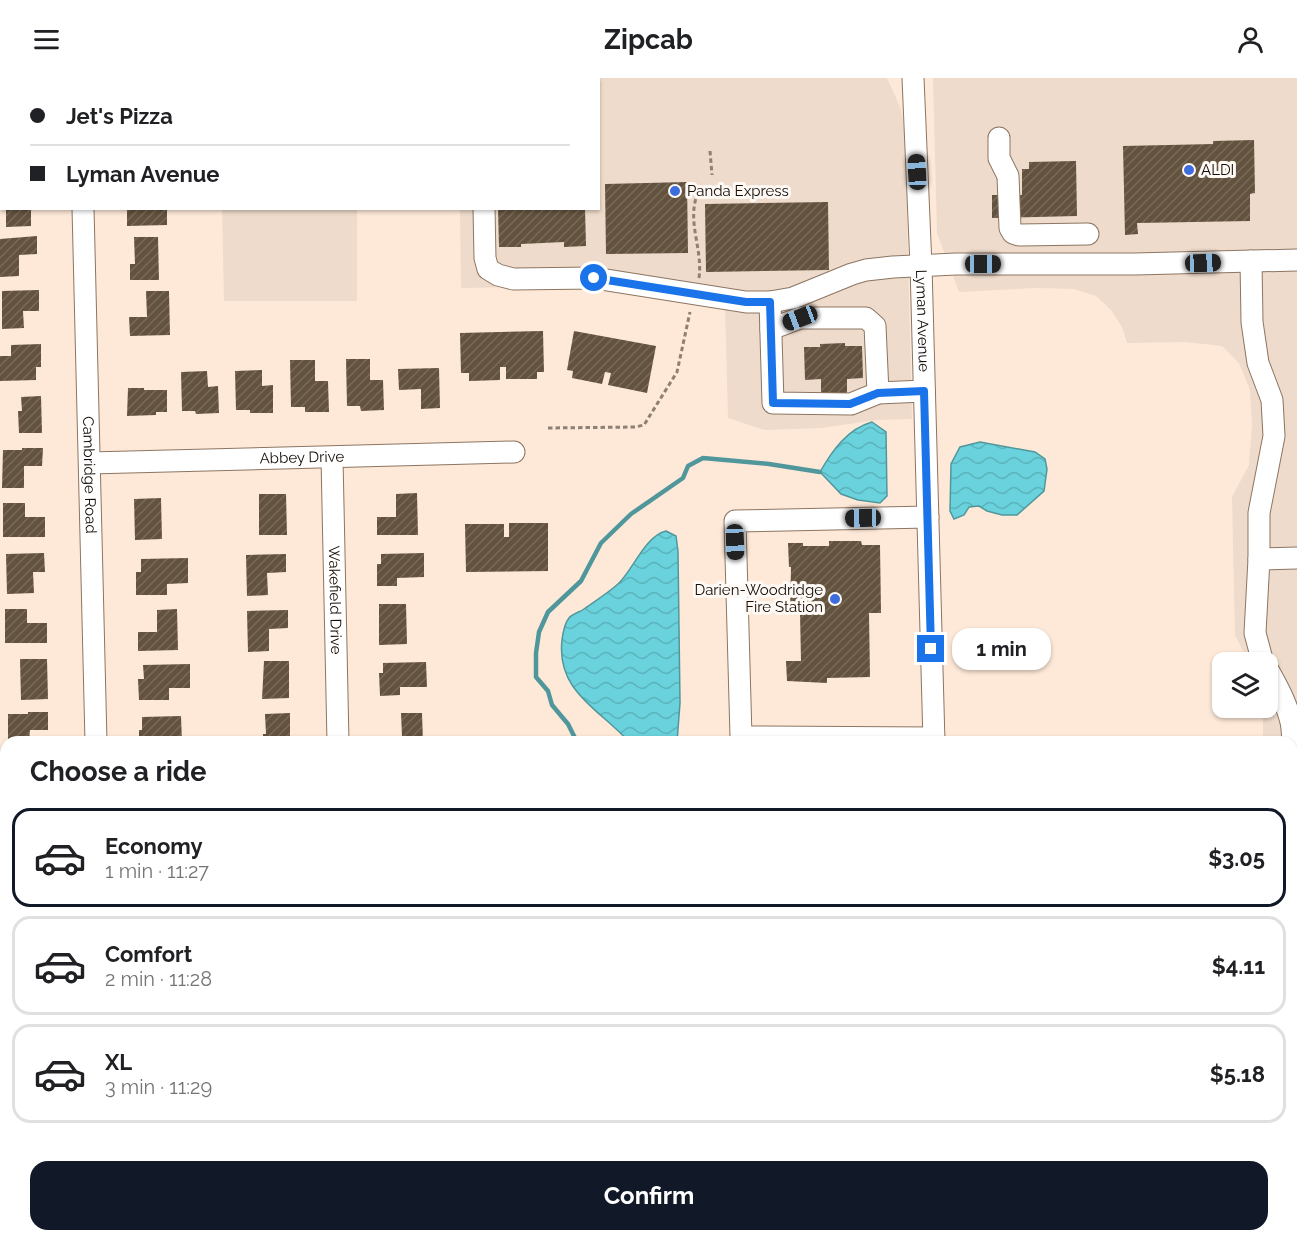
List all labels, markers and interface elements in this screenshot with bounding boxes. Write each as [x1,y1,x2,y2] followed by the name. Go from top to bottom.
[30,23,63,56] icon: menu
[1234,23,1267,56] icon: person
[604,24,693,55] text: Zipcab
[66,103,173,129] text: Jet's Pizza
[907,154,927,190] car
[66,161,220,187] text: Lyman Avenue
[1201,161,1234,179] place label: ALDI
[1182,163,1196,177] marker: ALDI
[687,182,789,200] place label: Panda Express
[668,184,682,198] marker: Panda Express
[1185,253,1221,273] car
[965,255,1001,273] car
[580,264,607,291] route start
[912,269,933,372] street label: Lyman Avenue
[780,303,820,333] car
[79,416,100,534] street label: Cambridge Road
[259,447,345,468] street label: Abbey Drive
[845,509,881,527] car
[725,524,745,560] car
[325,545,345,655] street label: Wakefield Drive
[694,581,823,616] place label: Darien-Woodridge Fire Station
[828,592,842,606] marker: Darien-Woodridge Fire Station
[952,628,1051,670] callout: 1 min
[917,635,944,662] route end
[976,637,1027,661] text: 1 min
[1212,652,1278,718] map controls
[1212,652,1278,718] button: layers
[30,756,206,787] text: Choose a ride
[33,831,87,885] icon: car
[105,833,203,859] text: Economy
[1208,845,1265,871] text: $3.05
[105,859,209,883] text: 1 min · 11:27
[33,939,87,993] icon: car
[105,941,192,967] text: Comfort
[1212,953,1265,979] text: $4.11
[105,967,212,991] text: 2 min · 11:28
[33,1047,87,1101] icon: car
[105,1049,132,1075] text: XL
[1210,1061,1265,1087] text: $5.18
[105,1075,212,1099] text: 3 min · 11:29
[30,1161,1268,1230] button: Confirm

